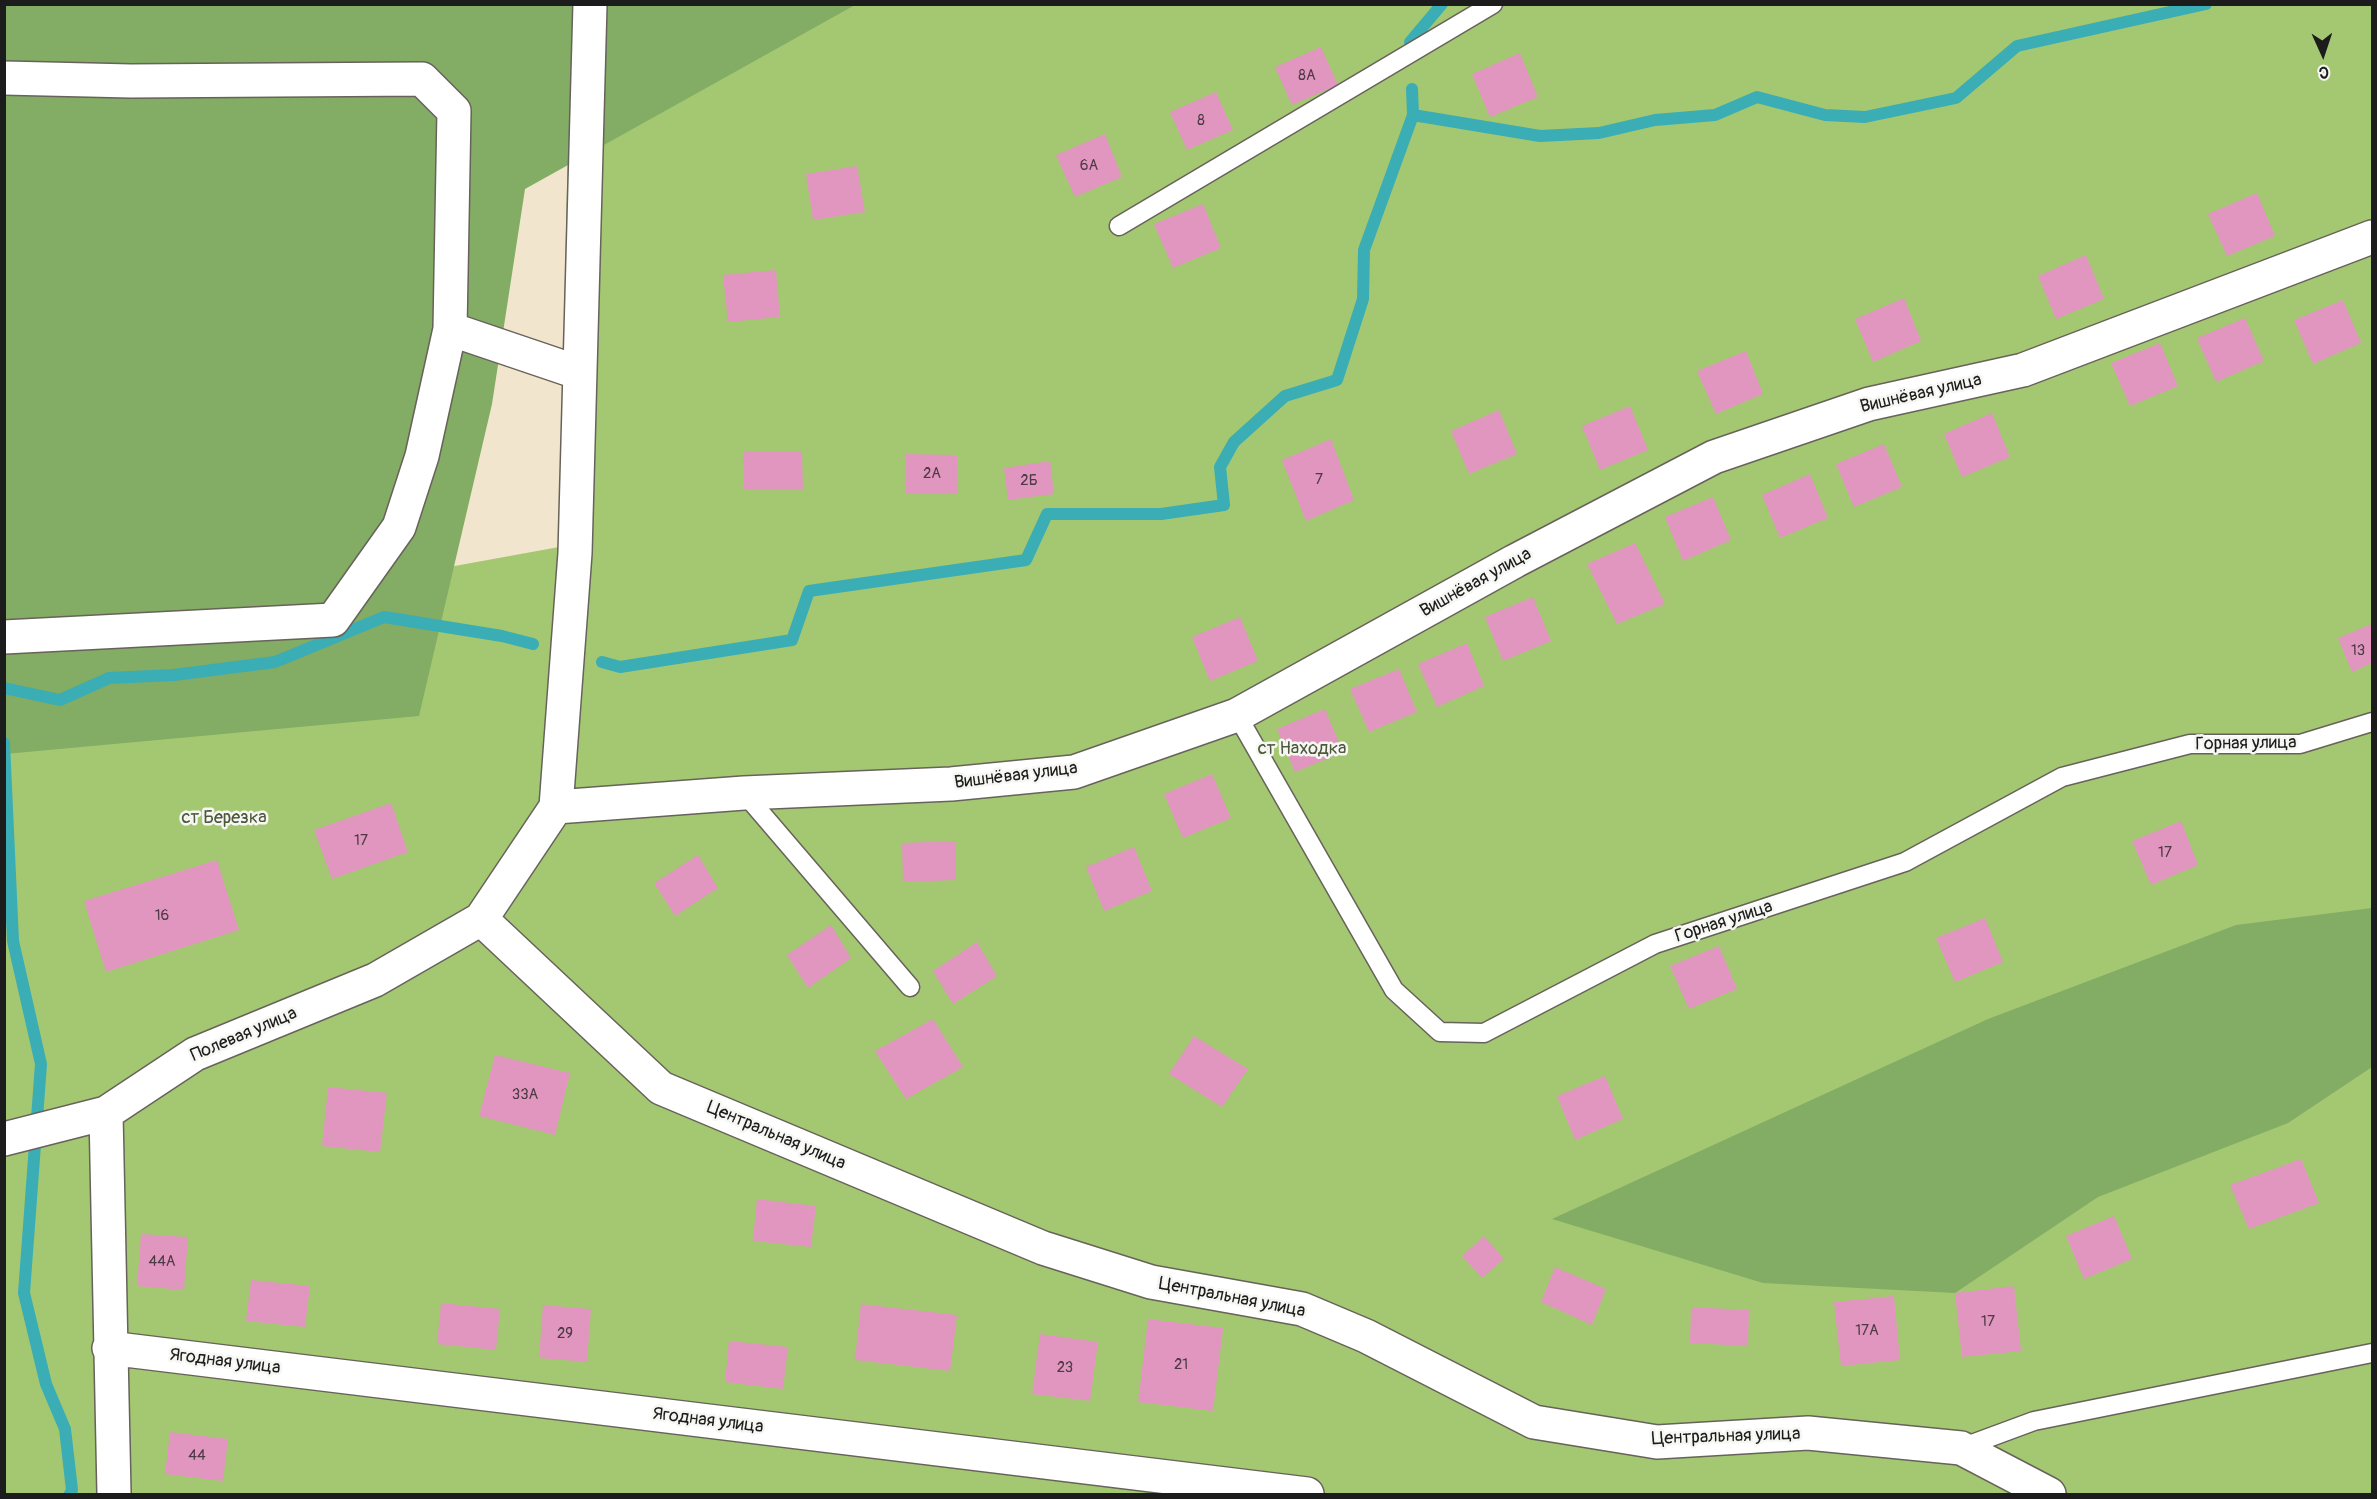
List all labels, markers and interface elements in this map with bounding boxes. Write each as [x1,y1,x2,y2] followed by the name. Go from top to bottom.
[2293,24,2353,84] north arrow
[2318,62,2329,82] text: С
[1298,67,1316,85] house number: 8А
[1197,112,1205,130] house number: 8
[1080,157,1098,175] house number: 6А
[1858,370,1984,418] street label: Вишнёвая улица
[923,465,941,483] house number: 2А
[1315,471,1323,489] house number: 7
[1020,472,1038,490] house number: 2Б
[1417,543,1535,623] street label: Вишнёвая улица
[2351,642,2365,660] house number: 13
[2195,732,2297,756] street label: Горная улица
[1258,738,1346,760] park label: ст Находка
[953,758,1079,794] street label: Вишнёвая улица
[181,807,267,829] park label: ст Березка
[354,832,368,850] house number: 17
[2158,844,2172,862] house number: 17
[1672,896,1776,948] street label: Горная улица
[155,907,169,925] house number: 16
[188,1003,300,1067] street label: Полевая улица
[512,1086,538,1104] house number: 33А
[703,1097,849,1175] street label: Центральная улица
[148,1253,176,1271] house number: 44А
[1157,1273,1307,1323] street label: Центральная улица
[1981,1313,1995,1331] house number: 17
[1855,1322,1879,1340] house number: 17А
[557,1325,573,1343] house number: 29
[168,1344,282,1380] street label: Ягодная улица
[1174,1356,1188,1374] house number: 21
[1057,1359,1073,1377] house number: 23
[651,1403,765,1439] street label: Ягодная улица
[1651,1424,1801,1450] street label: Центральная улица
[188,1447,206,1465] house number: 44

